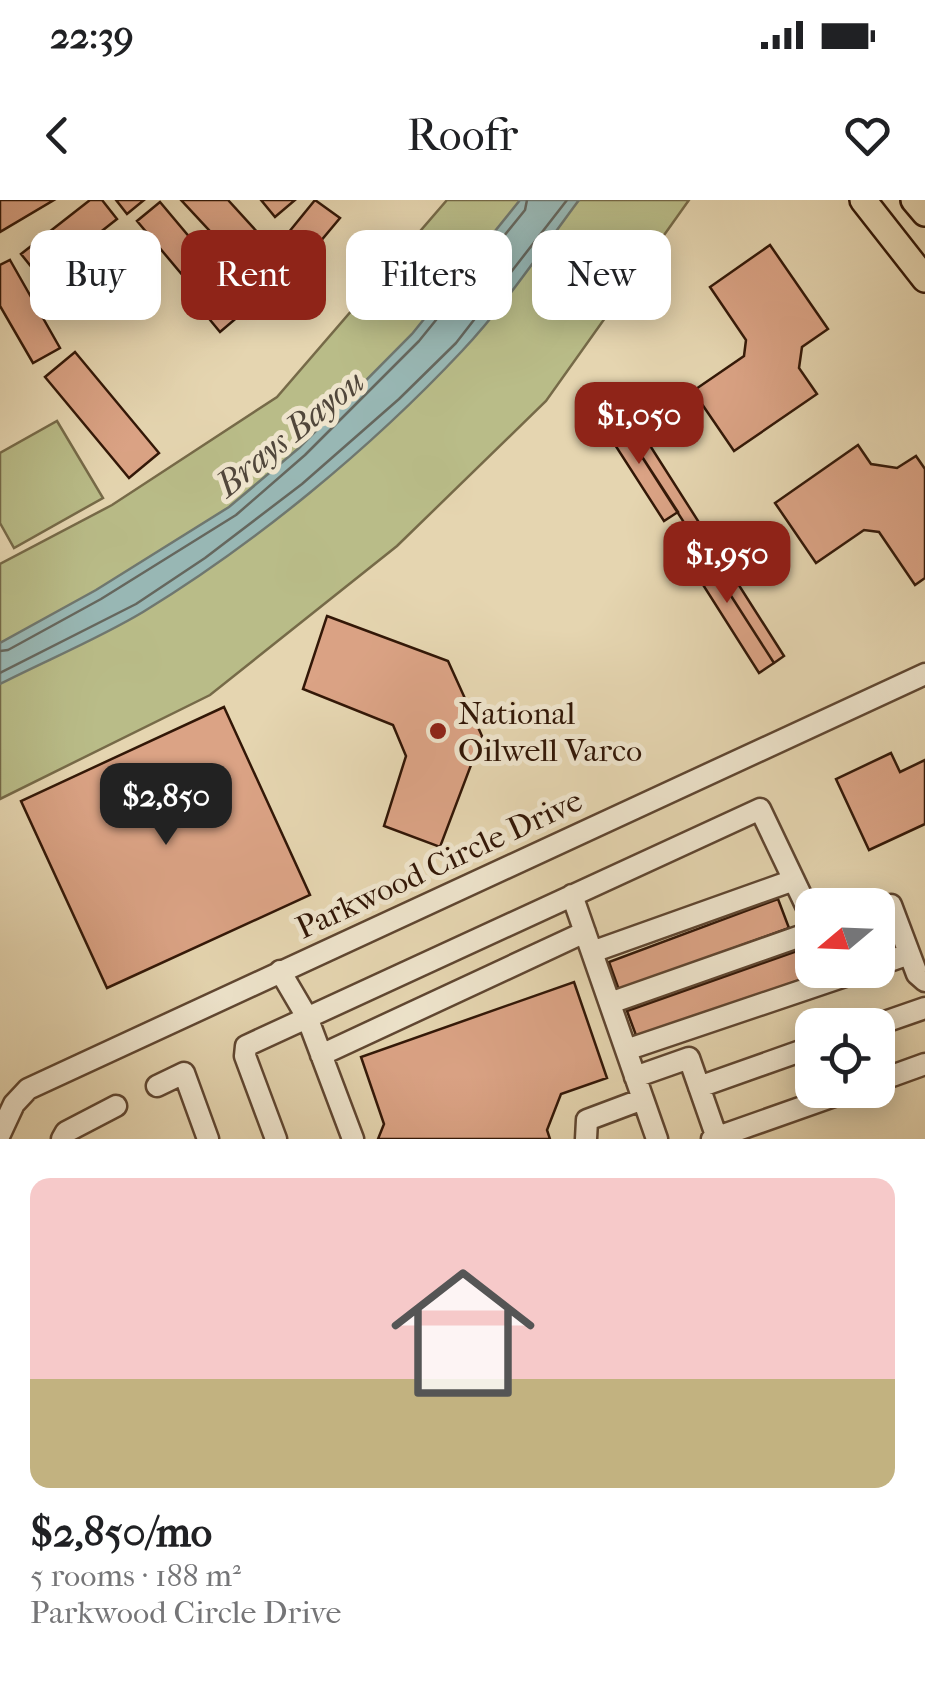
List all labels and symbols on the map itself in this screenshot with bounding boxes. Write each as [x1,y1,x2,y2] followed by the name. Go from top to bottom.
[206,361,372,507] water label: Brays Bayou
[558,382,720,467] pin: $1,050
[646,521,808,606] pin: $1,950
[458,695,642,769] place label: National Oilwell Varco
[427,720,449,742] marker: National Oilwell Varco
[85,763,247,848] pin: $2,850
[290,781,588,947] street label: Parkwood Circle Drive
[795,888,895,988] north arrow

